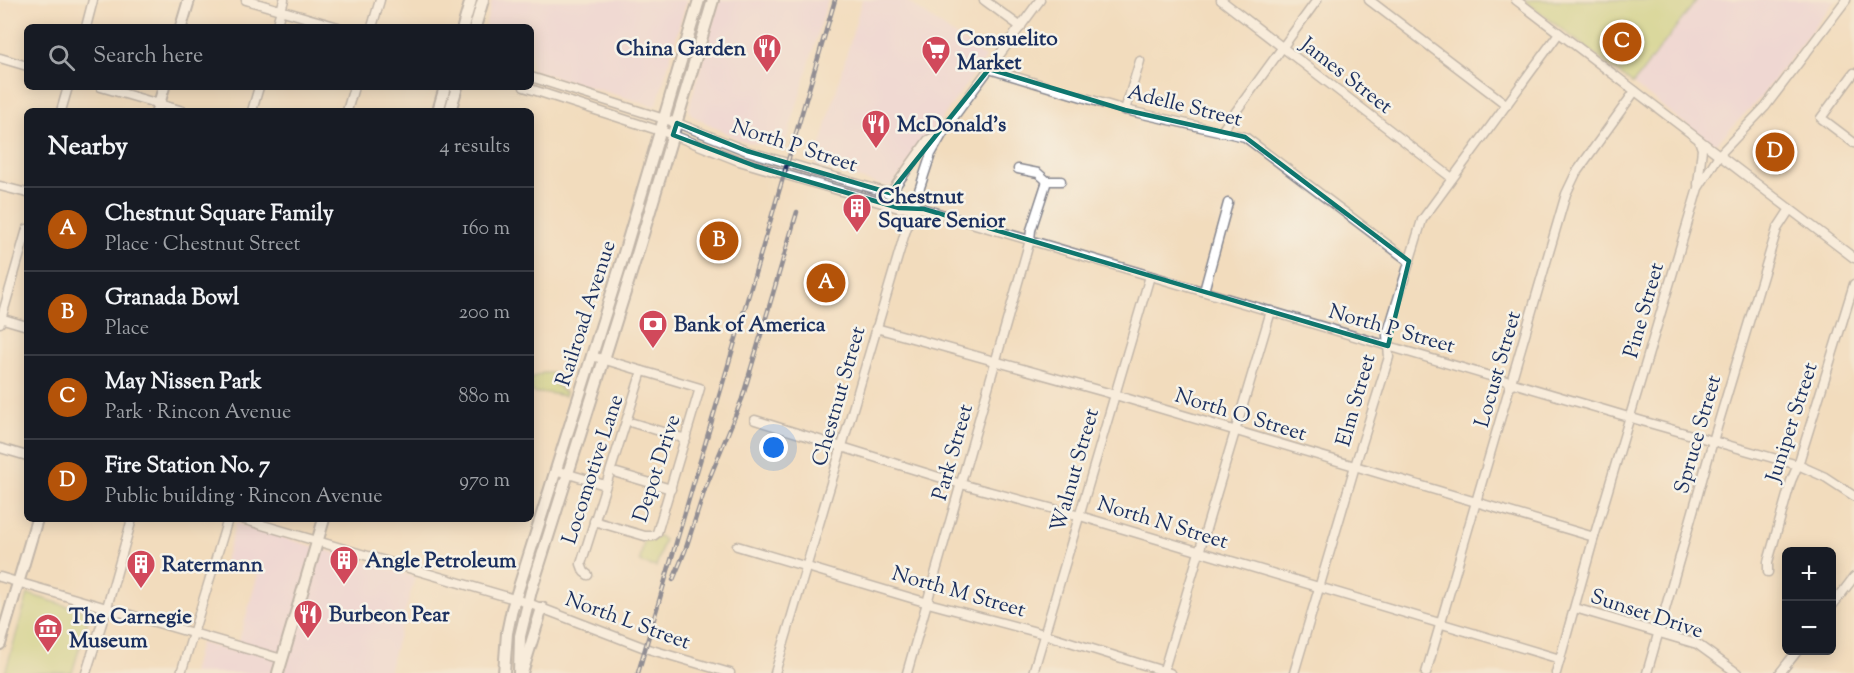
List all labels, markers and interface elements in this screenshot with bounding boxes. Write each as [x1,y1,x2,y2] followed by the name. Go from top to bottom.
[1602,20,1642,64] pin: C
[24,24,534,90] search box
[957,25,1058,79] place label: Consuelito Market
[1293,30,1398,122] street label: James Street
[751,32,783,74] restaurant icon: China Garden
[920,34,952,76] supermarket icon: Consuelito Market
[616,35,747,65] place label: China Garden
[45,41,78,74] icon: search
[93,41,203,73] text: Search here
[1124,78,1245,136] street label: Adelle Street
[860,108,892,150] restaurant icon: McDonald's
[897,111,1006,141] place label: McDonald's
[728,112,861,181] street label: North P Street
[48,129,128,166] text: Nearby
[1756,130,1794,174] pin: D
[439,133,510,162] text: 4 results
[878,183,1006,237] place label: Chestnut Square Senior
[841,192,873,234] building icon: Chestnut Square Senior
[105,199,334,231] text: Chestnut Square Family
[59,215,76,244] text: A
[462,215,510,244] text: 160 m
[700,218,738,264] pin: B
[105,231,300,260] text: Place · Chestnut Street
[549,237,625,390] street label: Railroad Avenue
[1617,259,1673,362] street label: Pine Street
[806,260,846,306] pin: A
[105,283,239,315] text: Granada Bowl
[1325,298,1458,362] street label: North P Street
[61,299,74,328] text: B
[459,299,510,328] text: 200 m
[637,308,669,350] bank icon: Bank of America
[1468,308,1530,431] street label: Locust Street
[674,311,826,341] place label: Bank of America
[105,315,149,344] text: Place
[806,323,874,470] street label: Chestnut Street
[1329,351,1384,450] street label: Elm Street
[1759,359,1826,487] street label: Juniper Street
[105,367,262,399] text: May Nissen Park
[1668,372,1730,497] street label: Spruce Street
[1171,382,1310,450] street label: North O Street
[59,383,76,412] text: C
[459,383,510,412] text: 880 m
[556,391,632,548] street label: Locomotive Lane
[105,399,291,428] text: Park · Rincon Avenue
[926,401,982,504] street label: Park Street
[1044,405,1108,536] street label: Walnut Street
[626,411,689,526] street label: Depot Drive
[759,433,788,462] your location
[105,451,270,483] text: Fire Station No. 7
[60,467,75,496] text: D
[459,467,510,496] text: 970 m
[105,483,383,512] text: Public building · Rincon Avenue
[1093,490,1231,558] street label: North N Street
[328,544,360,586] building icon: Angle Petroleum
[365,547,517,577] place label: Angle Petroleum
[1782,547,1836,655] map controls
[1782,547,1836,601] button: +
[125,548,157,590] building icon: Ratermann
[162,551,264,581] place label: Ratermann
[888,560,1029,626] street label: North M Street
[1586,583,1707,647] street label: Sunset Drive
[561,585,694,658] street label: North L Street
[292,598,324,640] restaurant icon: Burbeon Pear
[329,601,450,631] place label: Burbeon Pear
[1782,601,1836,655] button: −
[69,603,192,657] place label: The Carnegie Museum
[32,612,64,654] museum icon: The Carnegie Museum

